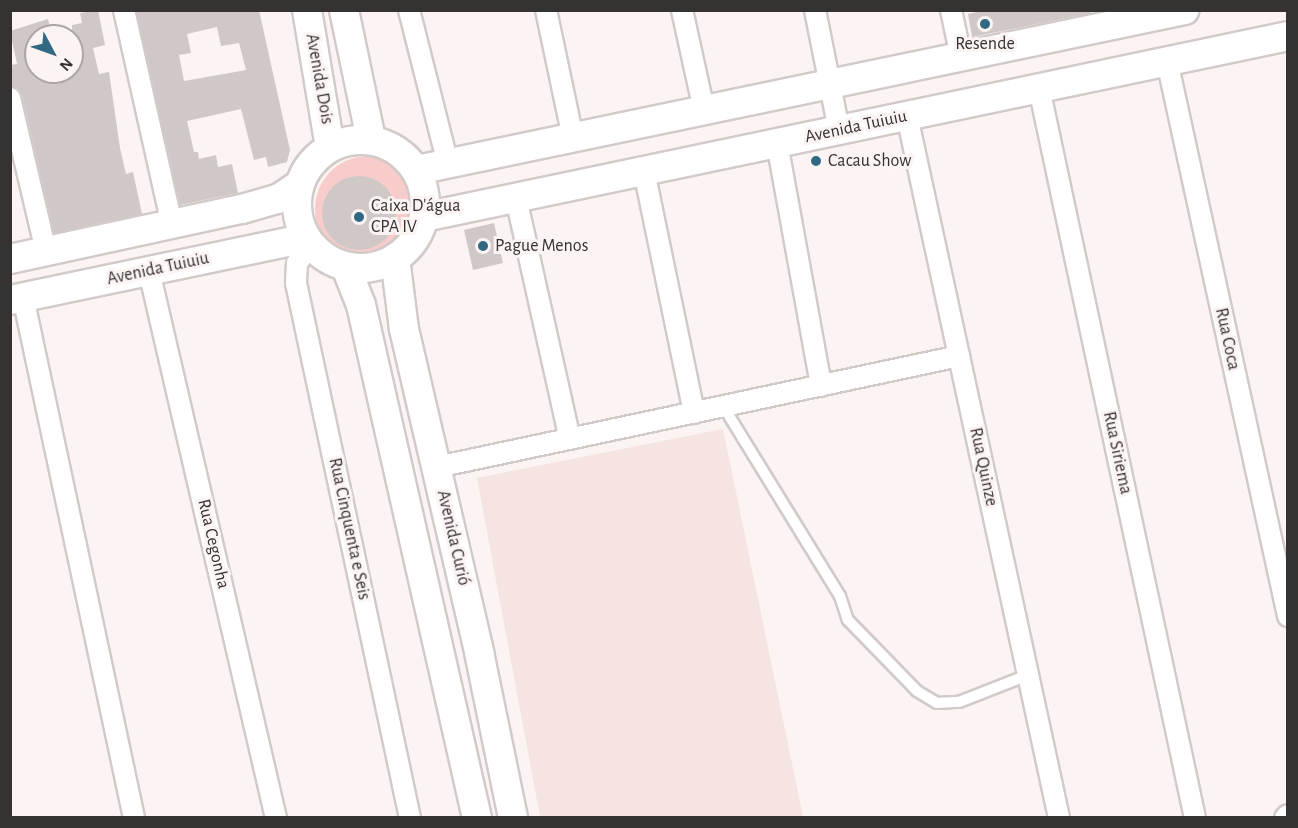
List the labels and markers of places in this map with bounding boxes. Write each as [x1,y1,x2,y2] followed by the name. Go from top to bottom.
[978,17,992,31] marker: Resende
[955,33,1015,55] place label: Resende
[828,150,911,172] place label: Cacau Show
[809,154,823,168] marker: Cacau Show
[371,196,461,238] place label: Caixa D'água CPA IV
[352,210,366,224] marker: Caixa D'água CPA IV
[495,235,588,257] place label: Pague Menos
[476,239,490,253] marker: Pague Menos

